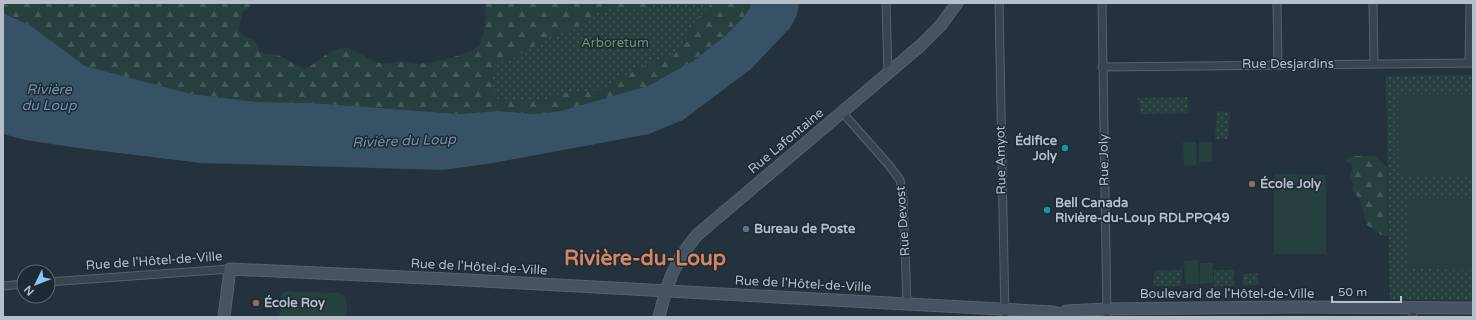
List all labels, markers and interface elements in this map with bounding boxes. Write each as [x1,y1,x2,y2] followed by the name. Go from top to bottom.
[581,35,649,51] park label: Arboretum
[1242,56,1334,72] street label: Rue Desjardins
[22,81,78,114] water label: Rivière du Loup
[745,105,827,177] street label: Rue Lafontaine
[992,125,1010,195] street label: Rue Amyot
[352,131,457,151] water label: Rivière du Loup
[1015,132,1058,164] place label: Édifice Joly
[1096,134,1112,186] street label: Rue Joly
[1060,143,1070,153] marker: Édifice Joly
[1260,175,1321,192] place label: École Joly
[1247,179,1257,189] marker: École Joly
[893,185,913,257] street label: Rue Devost
[1055,195,1230,226] place label: Bell Canada Rivière-du-Loup RDLPPQ49
[1042,205,1052,215] marker: Bell Canada Rivière-du-Loup RDLPPQ49
[754,221,856,237] place label: Bureau de Poste
[741,224,751,234] marker: Bureau de Poste
[564,246,726,271] district label: Rivière-du-Loup
[85,248,223,274] street label: Rue de l'Hôtel-de-Ville
[410,255,548,279] street label: Rue de l'Hôtel-de-Ville
[16,264,56,304] north arrow
[734,272,872,296] street label: Rue de l'Hôtel-de-Ville
[1332,278,1401,304] scale bar
[21,283,37,298] text: N
[1338,285,1367,299] text: 50 m
[1140,286,1314,302] street label: Boulevard de l'Hôtel-de-Ville
[264,294,325,311] place label: École Roy
[251,298,261,308] marker: École Roy

